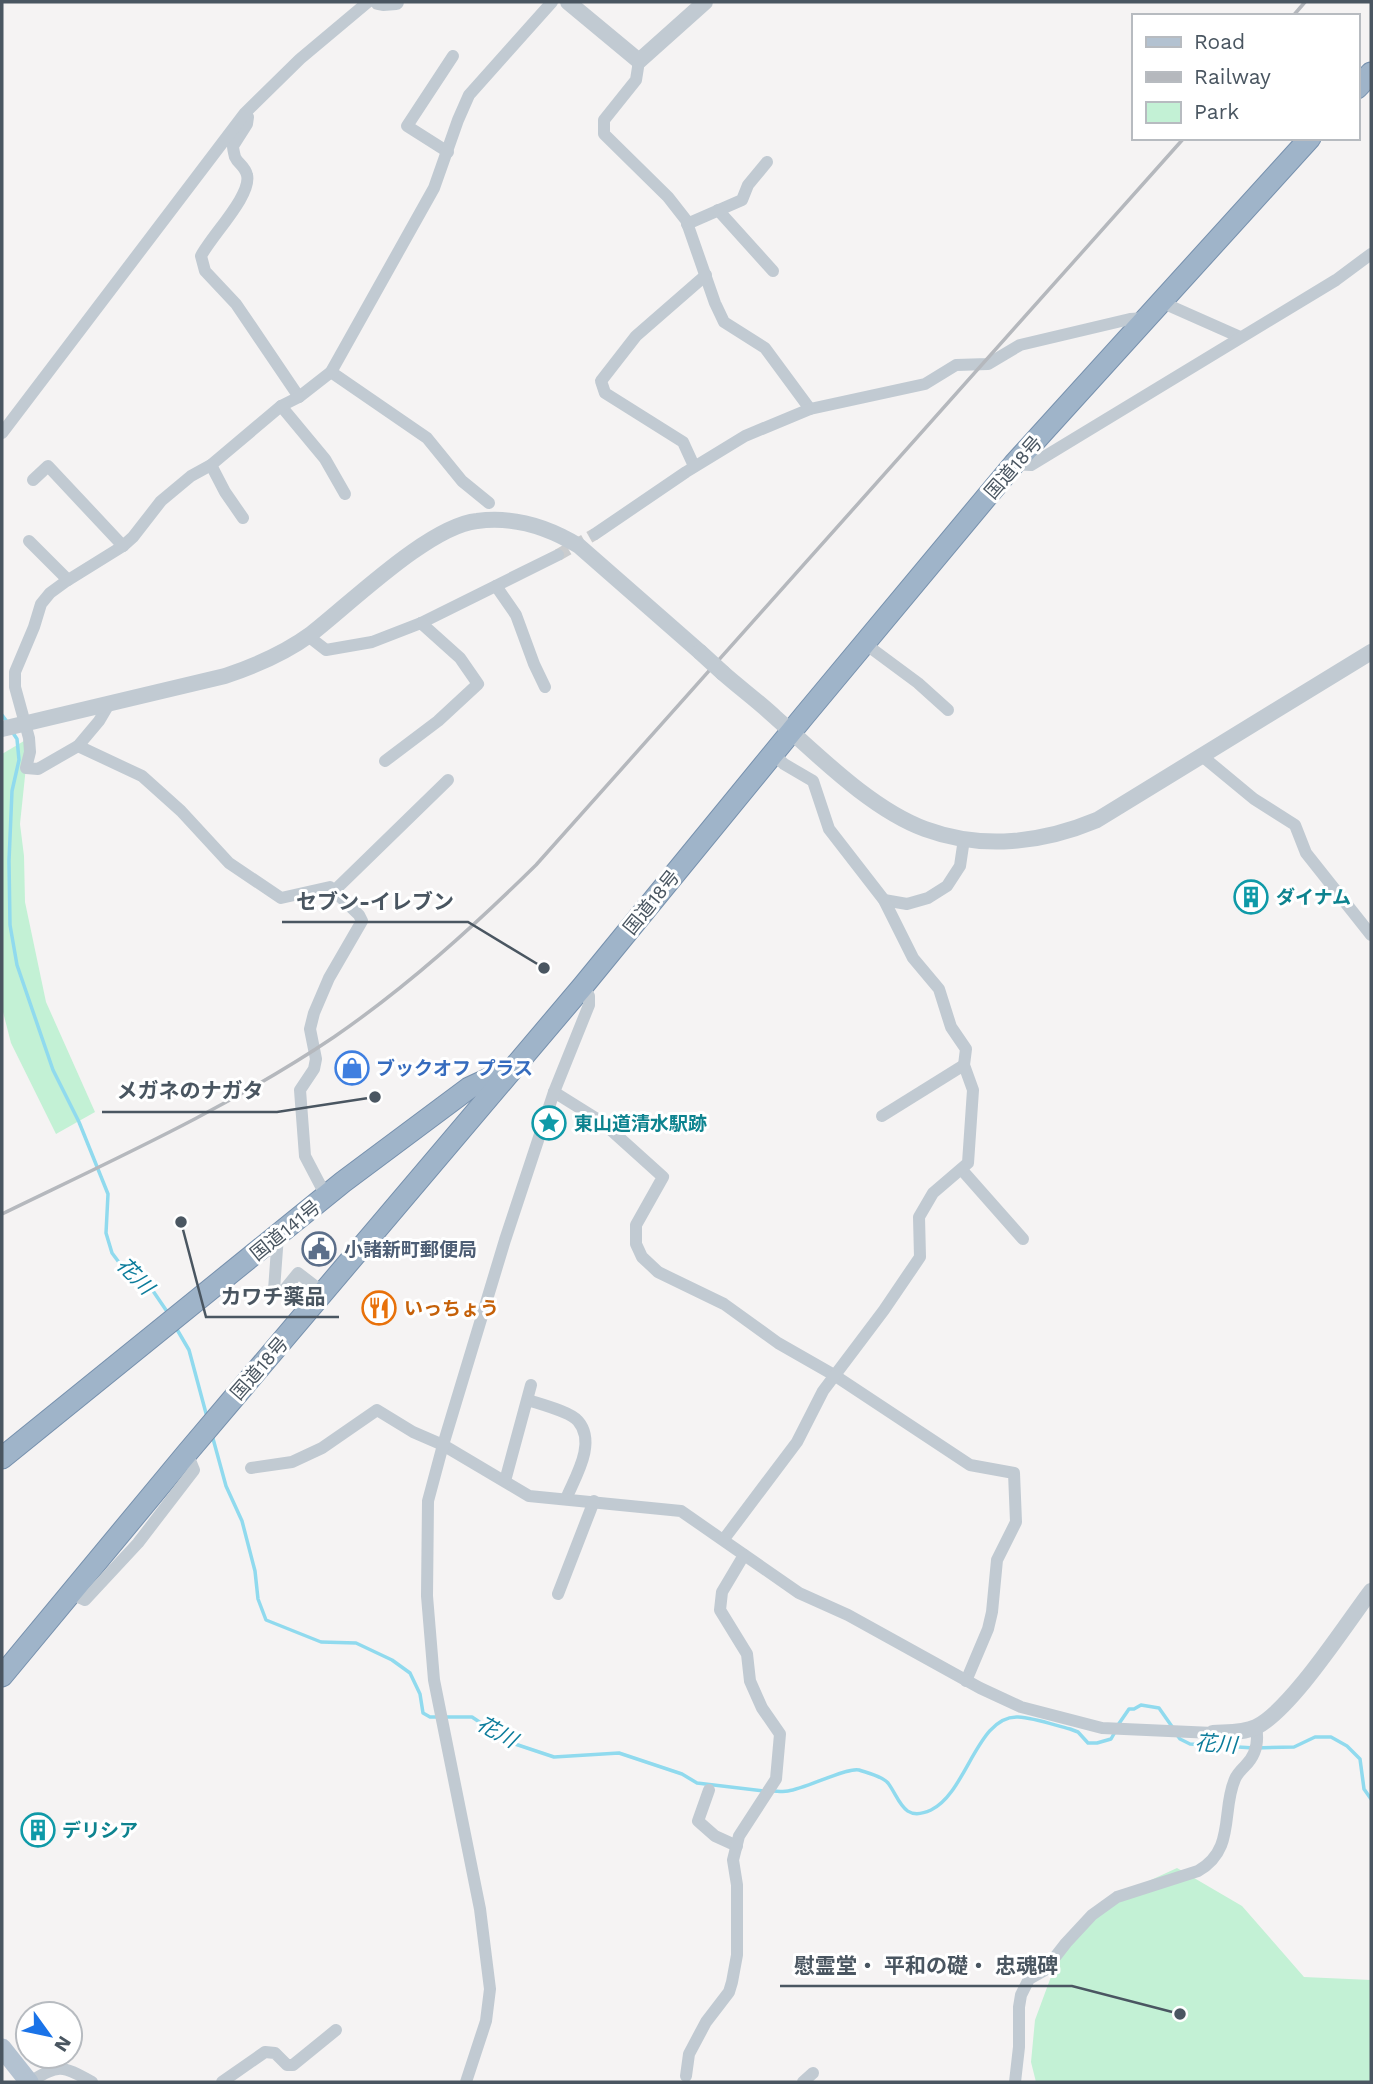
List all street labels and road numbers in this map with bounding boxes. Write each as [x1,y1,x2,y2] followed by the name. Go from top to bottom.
[980,431,1047,504] street label: 国道18号
[618,865,684,939] street label: 国道18号
[246,1195,325,1265] street label: 国道141号
[226,1332,293,1405] street label: 国道18号

